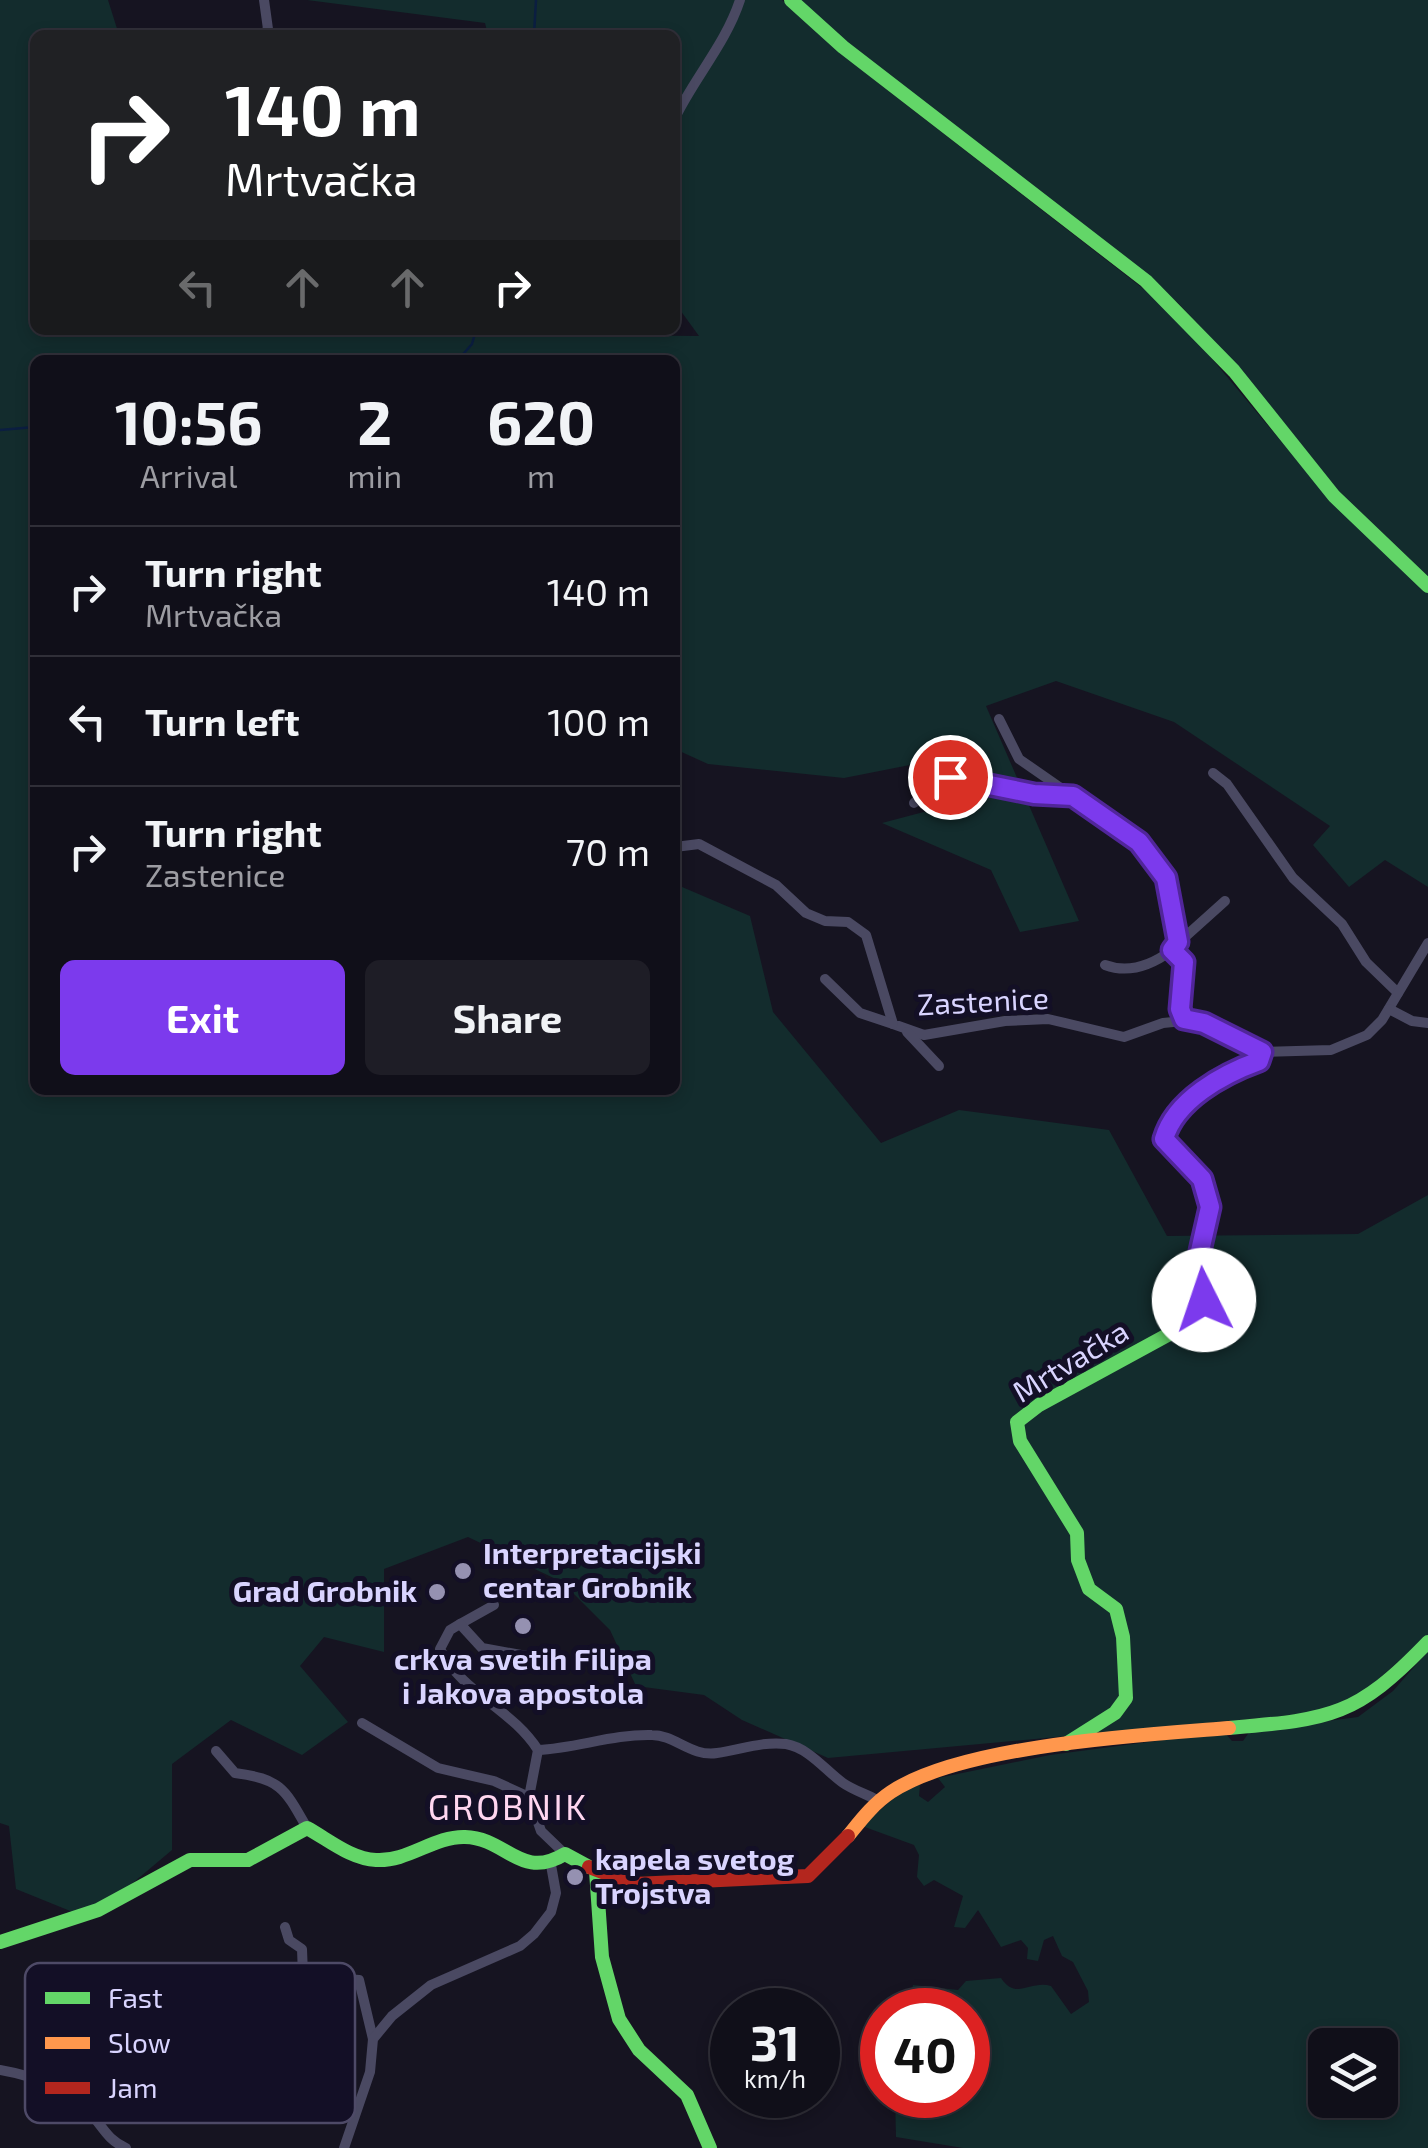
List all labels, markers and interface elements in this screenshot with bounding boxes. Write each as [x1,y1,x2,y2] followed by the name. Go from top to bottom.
[225,66,421,150] text: 140 m
[60,70,190,200] icon: right
[225,151,418,205] text: Mrtvačka
[170,260,225,315] icon: left
[275,260,330,315] icon: ahead
[380,260,435,315] icon: ahead
[485,260,540,315] icon: right
[115,385,263,457] text: 10:56
[357,385,392,457] text: 2
[487,385,595,457] text: 620
[140,456,237,494] text: Arrival
[348,456,402,494] text: min
[527,456,555,494] text: m
[145,549,322,595] text: Turn right
[60,564,115,619] icon: right
[547,568,650,614] text: 140 m
[145,595,282,633] text: Mrtvačka
[60,694,115,749] icon: left
[145,698,300,744] text: Turn left
[547,698,650,744] text: 100 m
[908,735,993,820] pin
[923,750,978,805] icon: arrive
[145,809,322,855] text: Turn right
[60,824,115,879] icon: right
[566,828,650,874] text: 70 m
[145,855,285,893] text: Zastenice
[60,960,345,1075] button: Exit
[365,960,650,1075] button: Share
[916,979,1050,1021] street label: Zastenice
[1152,1248,1256,1352] position arrow
[1006,1312,1134,1409] street label: Mrtvačka
[483,1534,702,1604] place label: Interpretacijski centar Grobnik
[452,1560,474,1582] marker: Interpretacijski centar Grobnik
[233,1572,417,1608] place label: Grad Grobnik
[426,1581,448,1603] marker: Grad Grobnik
[512,1615,534,1637] marker: crkva svetih Filipa i Jakova apostola
[394,1640,652,1710] place label: crkva svetih Filipa i Jakova apostola
[428,1785,588,1827] district label: GROBNIK
[595,1840,795,1910] place label: kapela svetog Trojstva
[564,1866,586,1888] marker: kapela svetog Trojstva
[25,1963,355,2123] legend
[108,1980,163,2014] text: Fast
[860,1988,990,2118] speed limit sign: 40
[750,2011,800,2071] text: 31
[108,2025,171,2059] text: Slow
[1308,2028,1398,2118] map controls
[1308,2028,1398,2118] button: layers
[744,2063,806,2093] text: km/h
[108,2070,157,2104] text: Jam

